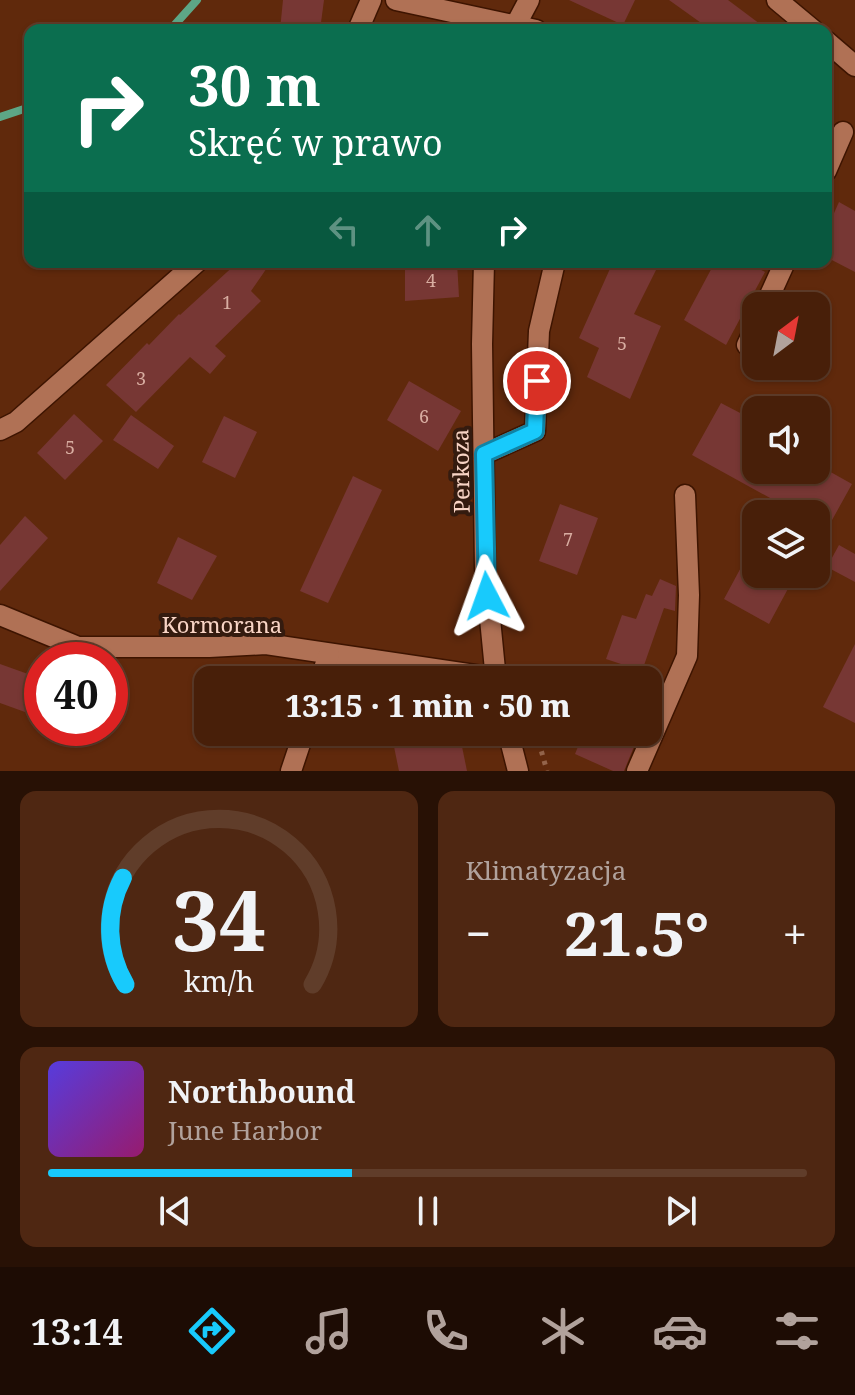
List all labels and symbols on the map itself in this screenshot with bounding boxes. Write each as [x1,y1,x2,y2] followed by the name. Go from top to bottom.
[426,268,436,292] house number: 4
[222,290,232,314] house number: 1
[742,292,830,380] north arrow
[617,331,627,355] house number: 5
[503,347,571,415] pin
[136,366,146,390] house number: 3
[419,404,429,428] house number: 6
[444,429,476,513] street label: Perkoza
[65,435,75,459] house number: 5
[563,527,573,551] house number: 7
[445,554,529,638] position arrow
[162,609,282,639] street label: Kormorana
[24,642,128,746] speed limit sign: 40

